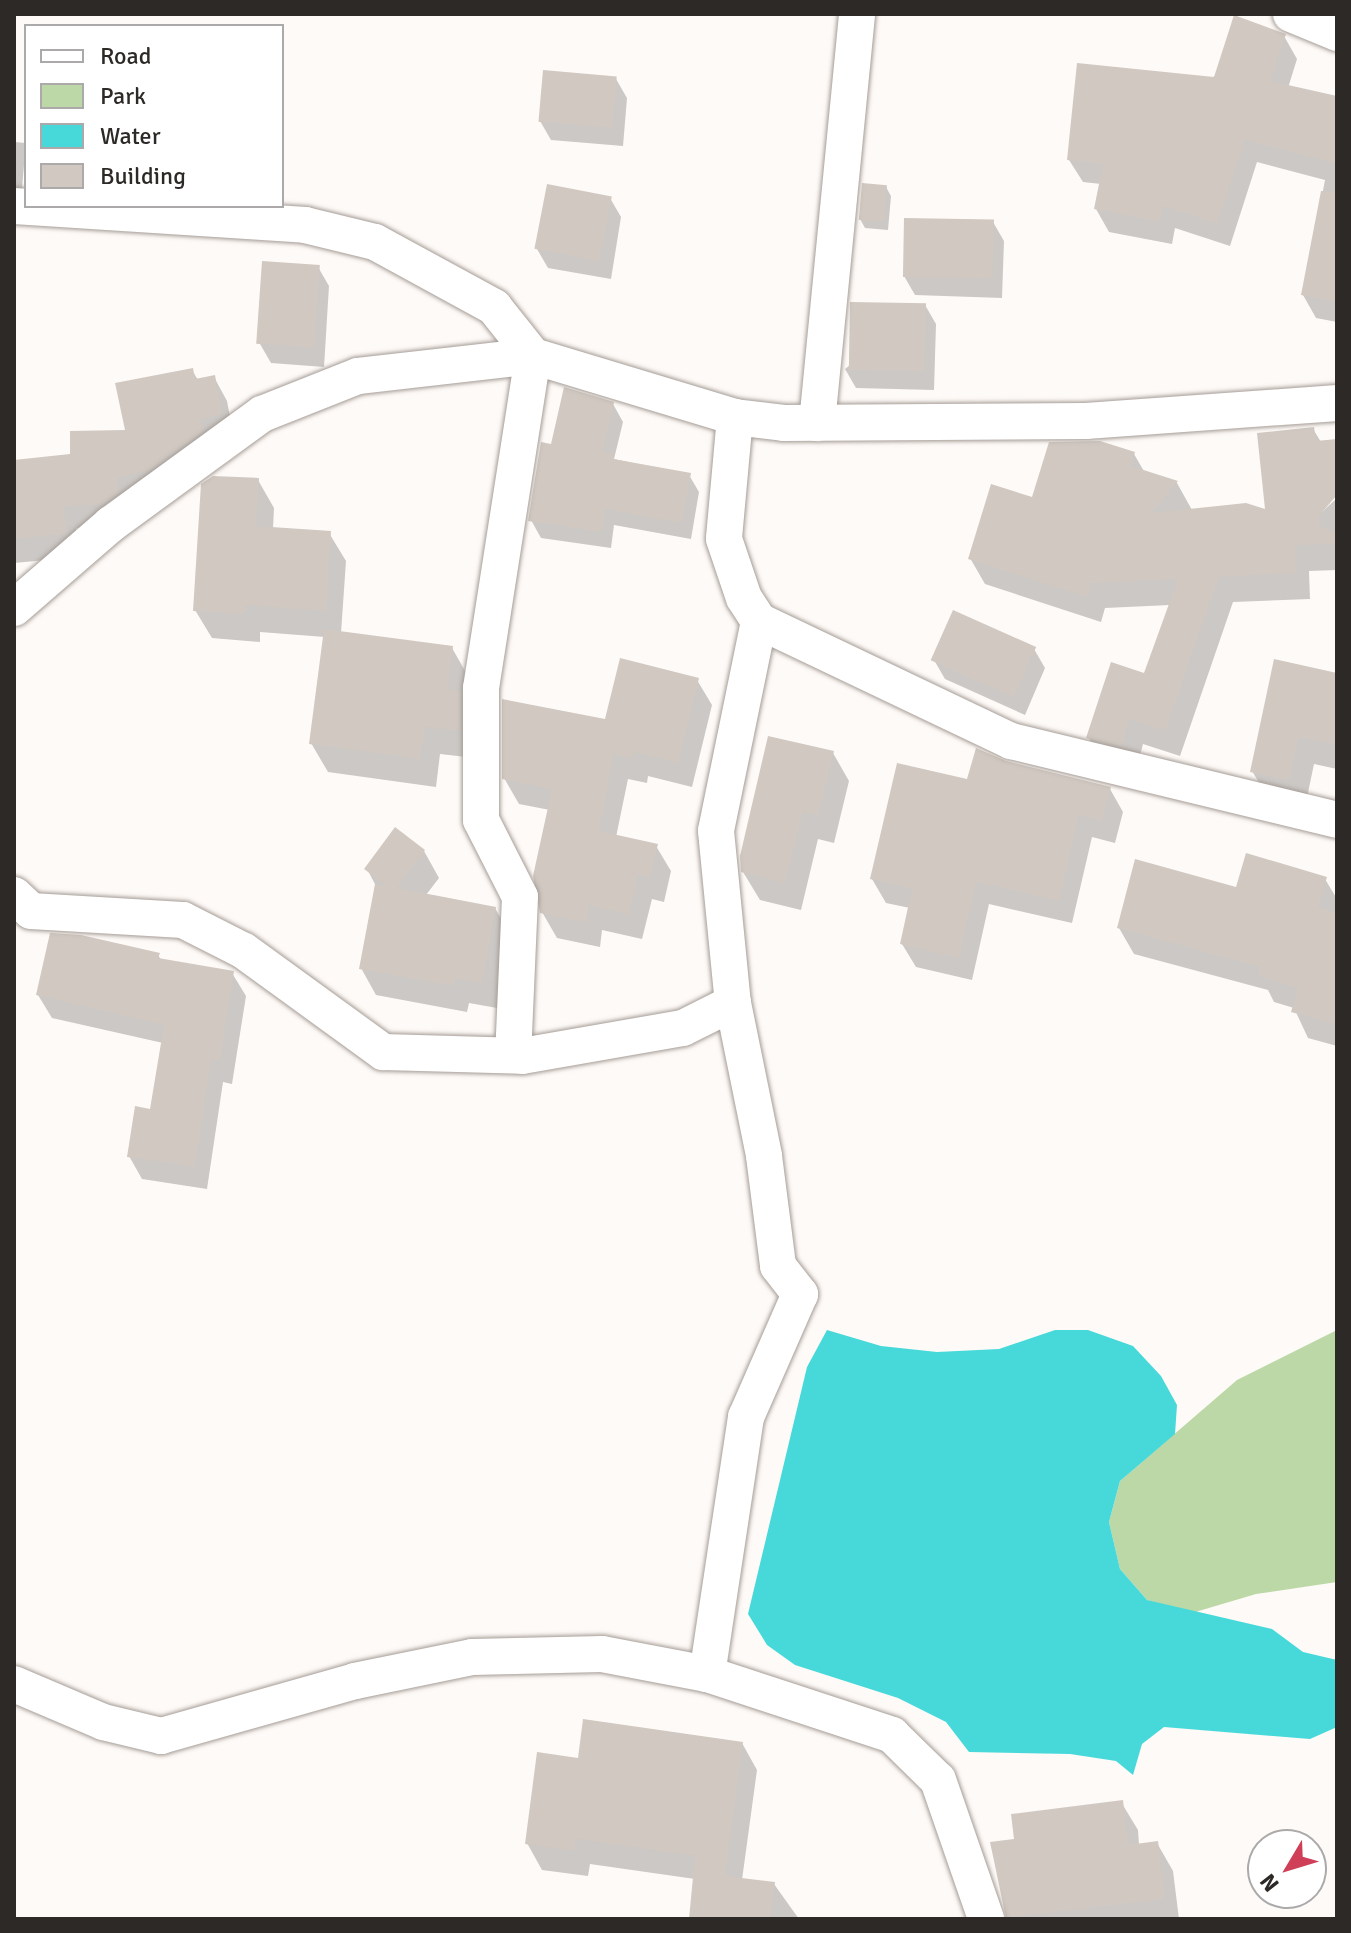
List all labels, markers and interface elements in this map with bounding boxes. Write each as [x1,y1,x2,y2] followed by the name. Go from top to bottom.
[24,24,284,208] legend
[100,41,151,71] text: Road
[100,81,146,111] text: Park
[100,121,160,151] text: Water
[100,161,186,191] text: Building
[1247,1829,1327,1909] north arrow
[1254,1869,1285,1897] text: N

